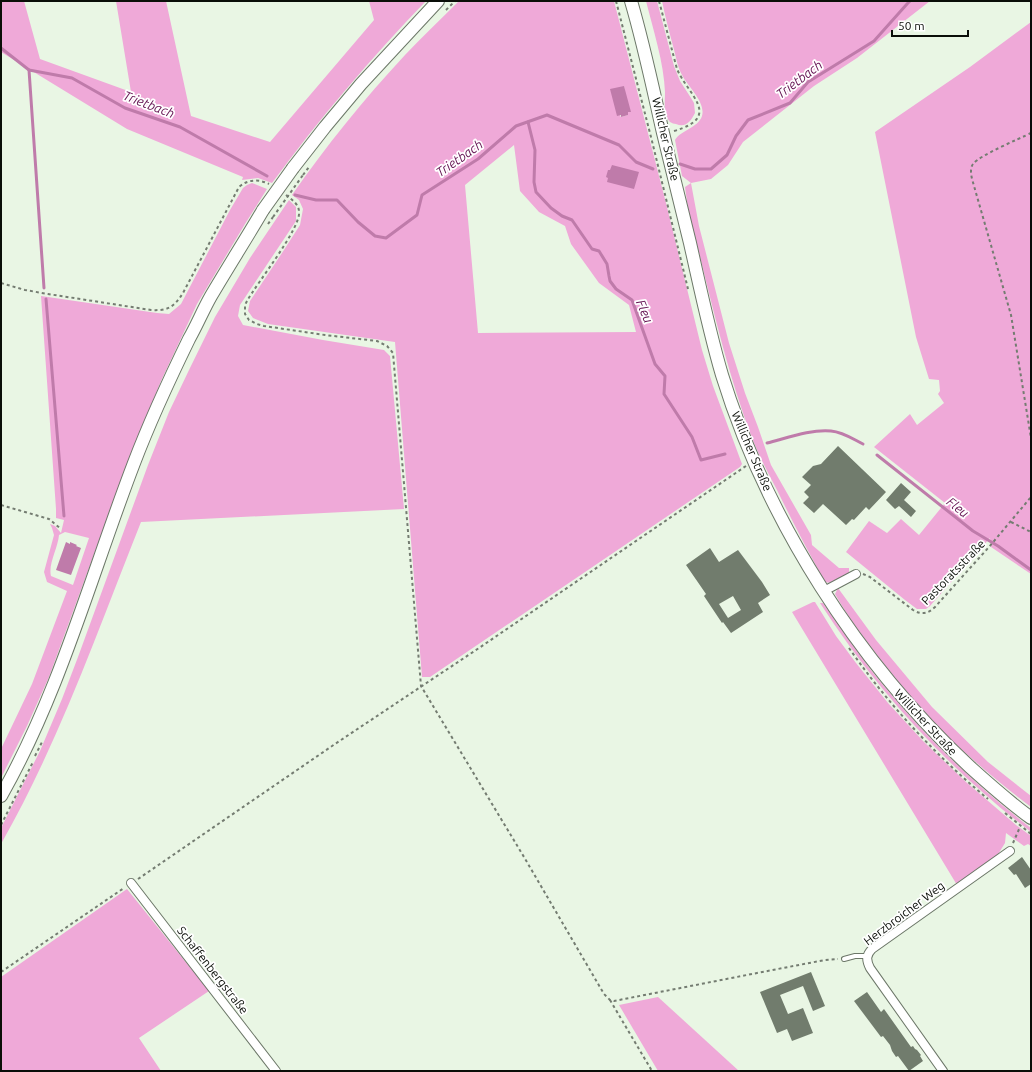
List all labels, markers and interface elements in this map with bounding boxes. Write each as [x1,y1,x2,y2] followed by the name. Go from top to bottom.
[892,12,968,38] scale bar
[898,19,925,32] text: 50 m
[773,57,825,101] water label: Trietbach
[121,88,177,120] water label: Trietbach
[650,96,682,182] street label: Willicher Straße
[433,137,485,179] water label: Trietbach
[634,297,656,325] water label: Fleu
[729,409,775,493] street label: Willicher Straße
[944,494,972,520] water label: Fleu
[919,537,987,607] street label: Pastoratsstraße
[892,686,960,758] street label: Willicher Straße
[861,879,947,947] street label: Herzbroicher Weg
[175,924,251,1016] street label: Schaffenbergstraße

